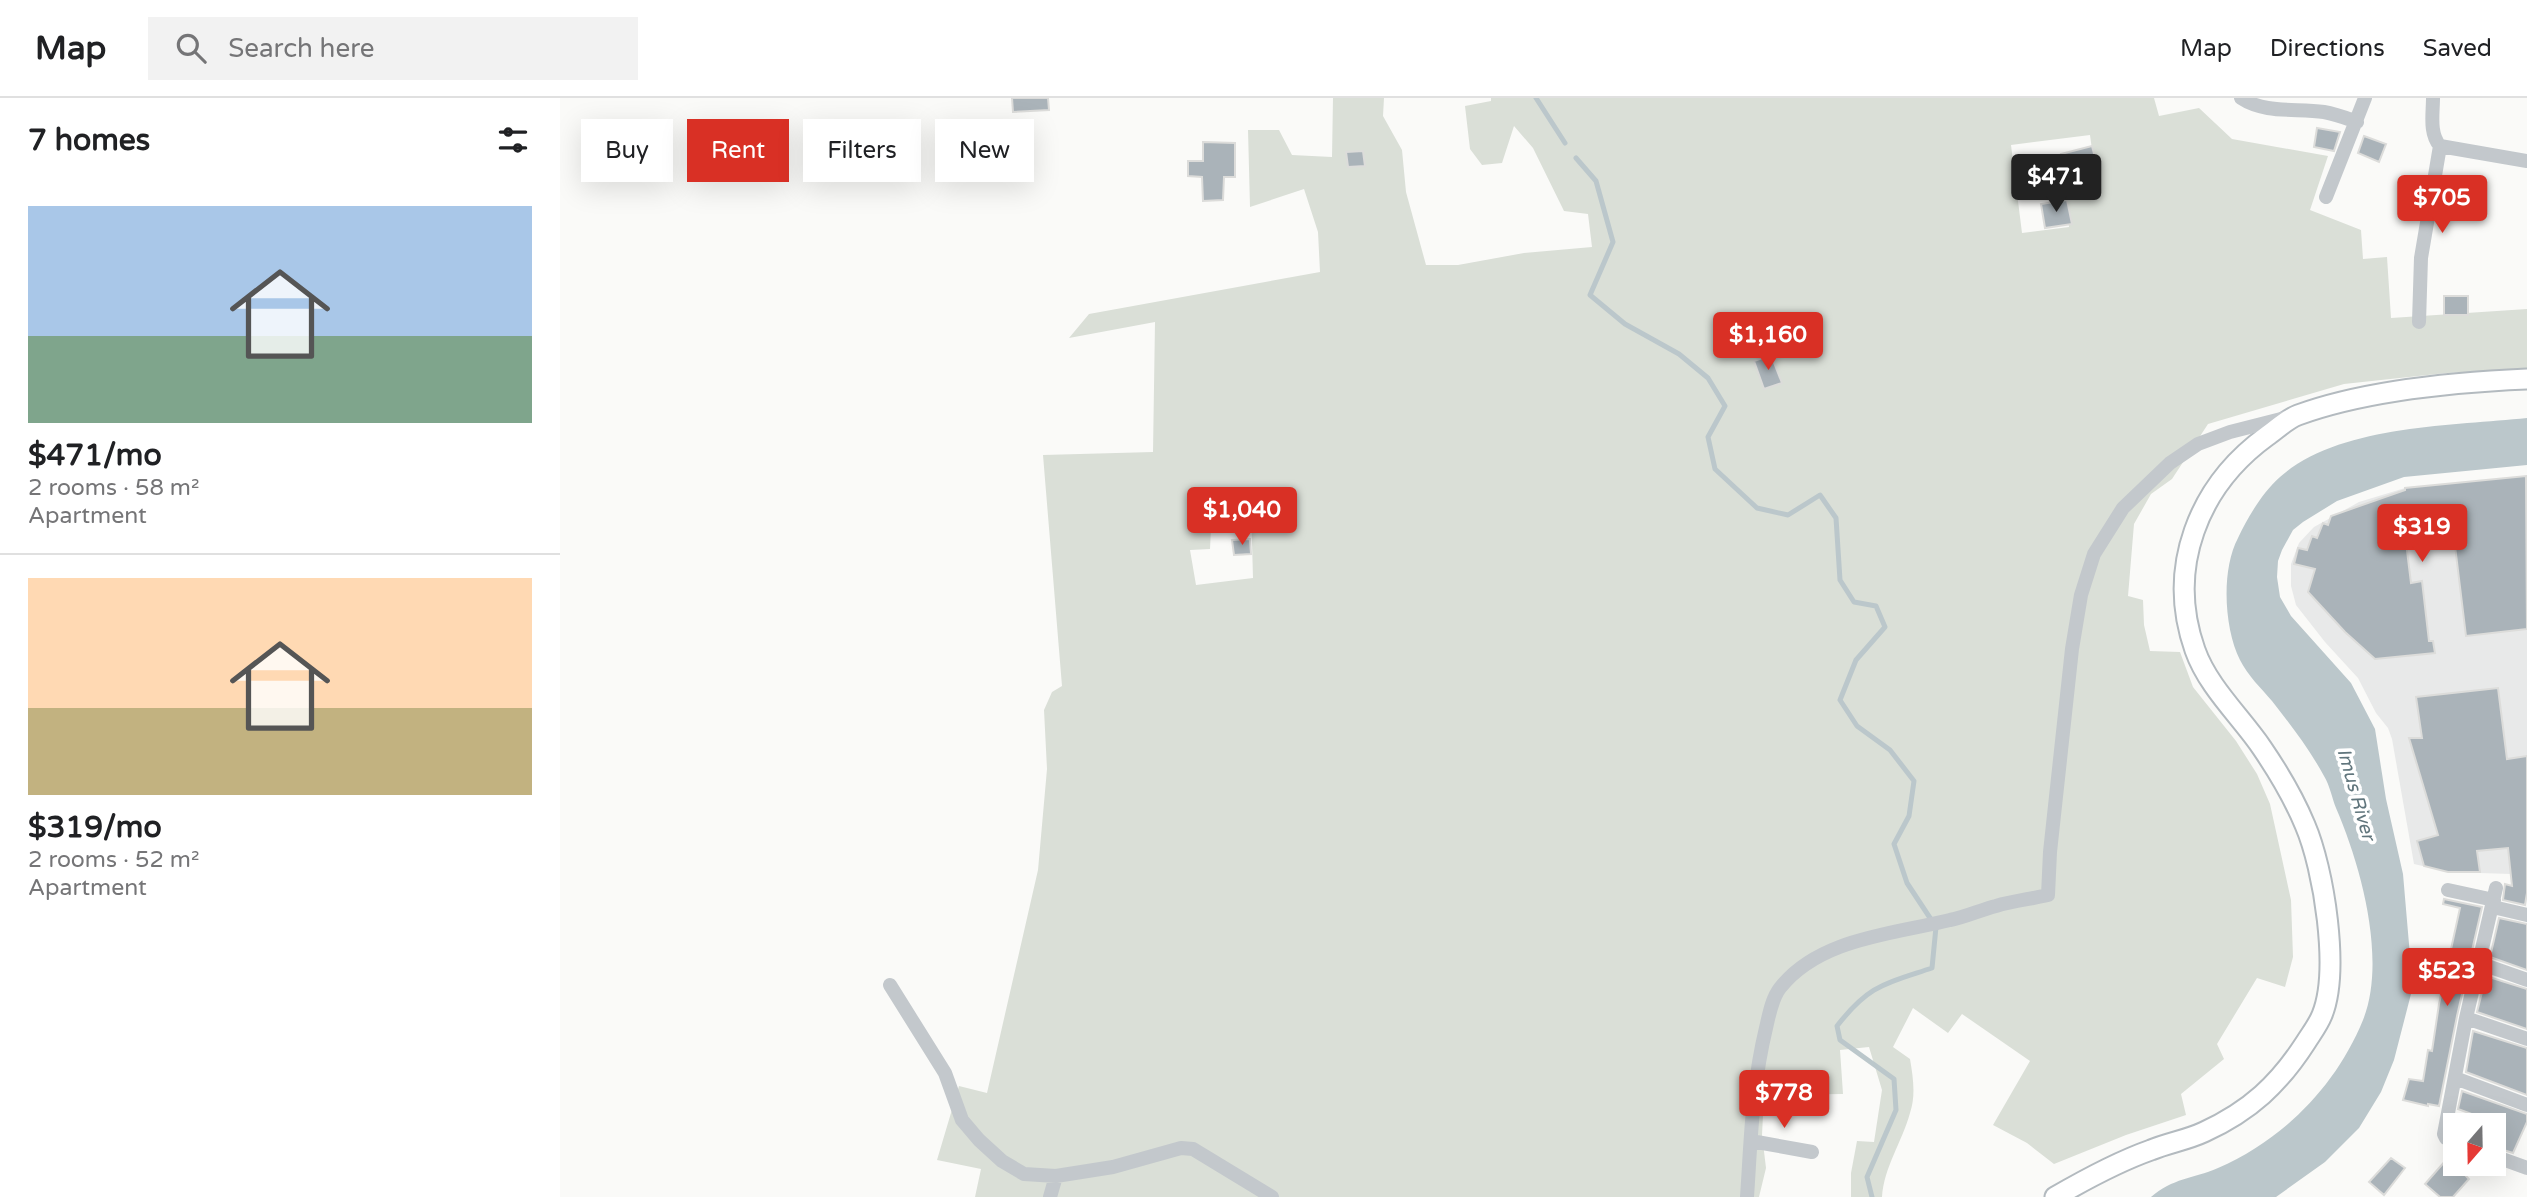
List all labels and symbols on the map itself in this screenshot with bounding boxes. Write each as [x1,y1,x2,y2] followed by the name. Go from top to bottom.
[2015,155,2097,214] pin: $471
[2401,176,2483,235] pin: $705
[1711,313,1825,372] pin: $1,160
[1185,488,1299,547] pin: $1,040
[2381,504,2463,564] pin: $319
[2332,746,2380,845] water label: Imus River
[2406,948,2488,1008] pin: $523
[1743,1070,1825,1130] pin: $778
[2443,1113,2506,1176] north arrow

